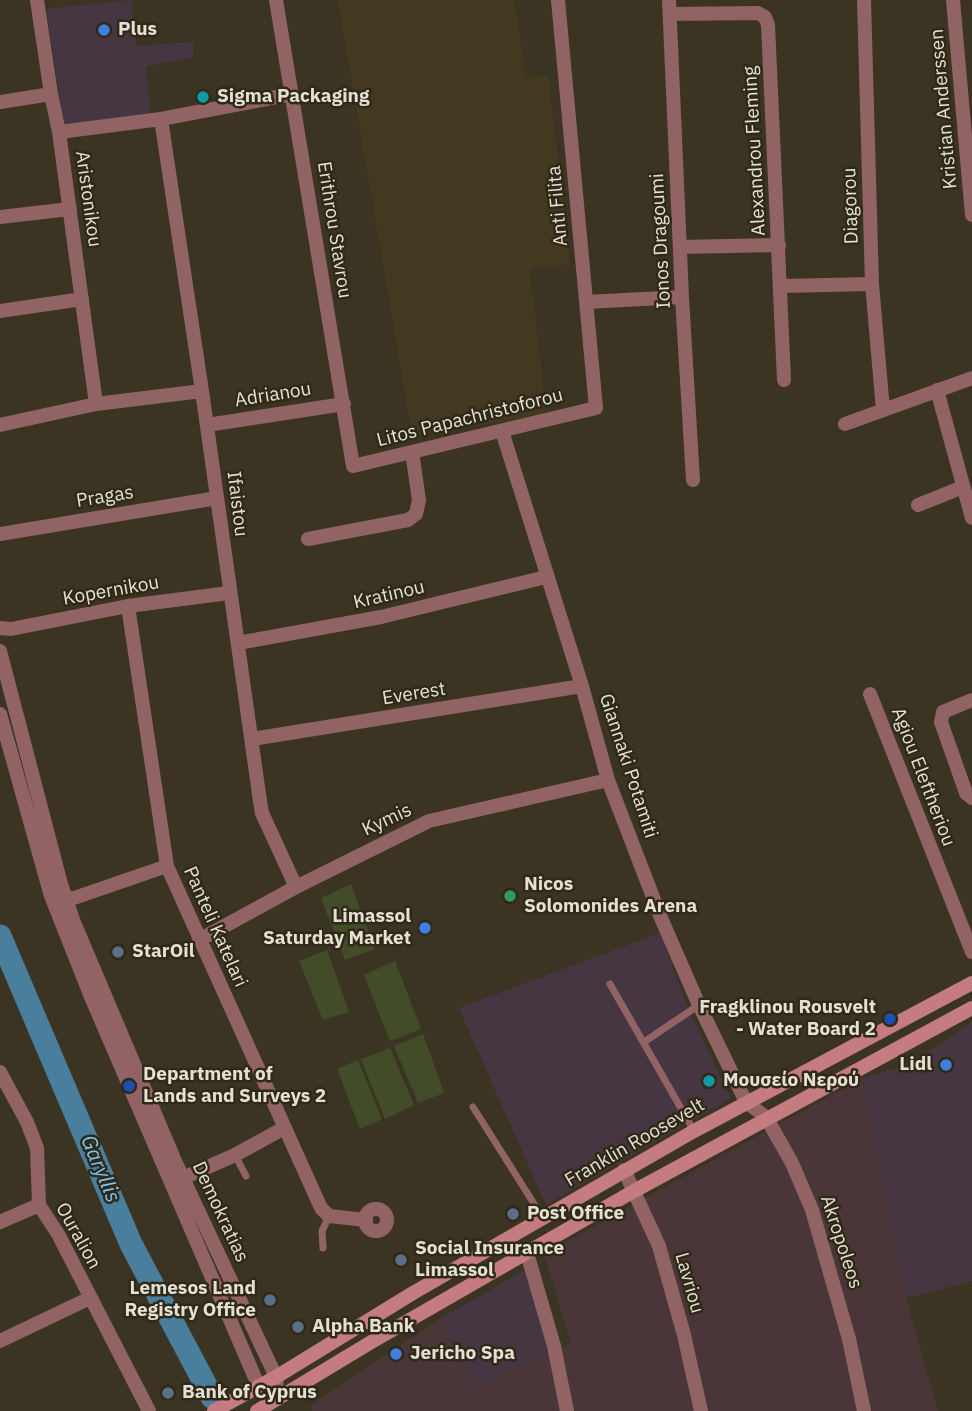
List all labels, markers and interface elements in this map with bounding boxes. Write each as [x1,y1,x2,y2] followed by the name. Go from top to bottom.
[118,19,157,41] place label: Plus
[96,22,112,38] marker: Plus
[926,28,962,190] street label: Kristian Anderssen
[739,65,771,237] street label: Alexandrou Fleming
[217,86,369,108] place label: Sigma Packaging
[195,89,211,105] marker: Sigma Packaging
[70,149,106,249] street label: Aristonikou
[312,160,356,300] street label: Erithrou Stavrou
[543,165,573,247] street label: Anti Filita
[838,167,864,245] street label: Diagorou
[646,173,676,309] street label: Ionos Dragoumi
[233,378,313,412] street label: Adrianou
[374,384,566,452] street label: Litos Papachristoforou
[222,470,252,538] street label: Ifaistou
[75,481,135,513] street label: Pragas
[61,571,161,611] street label: Kopernikou
[351,576,427,614] street label: Kratinou
[381,678,447,710] street label: Everest
[594,691,662,841] street label: Giannaki Potamiti
[886,704,960,850] street label: Agiou Eleftheriou
[359,799,415,841] street label: Kymis
[178,863,252,991] street label: Panteli Katelari
[524,874,697,918] place label: Nicos Solomonides Arena
[502,888,518,904] marker: Nicos Solomonides Arena
[263,906,411,950] place label: Limassol Saturday Market
[417,920,433,936] marker: Limassol Saturday Market
[132,941,194,963] place label: StarOil
[110,944,126,960] marker: StarOil
[699,997,876,1041] place label: Fragklinou Rousvelt - Water Board 2
[882,1011,898,1027] marker: Fragklinou Rousvelt - Water Board 2
[899,1054,932,1076] place label: Lidl
[938,1057,954,1073] marker: Lidl
[143,1064,326,1108] place label: Department of Lands and Surveys 2
[723,1070,859,1092] place label: Μουσείο Νερού
[701,1073,717,1089] marker: Μουσείο Νερού
[121,1078,137,1094] marker: Department of Lands and Surveys 2
[561,1094,709,1192] street label: Franklin Roosevelt
[75,1132,125,1206] water label: Garyllis
[187,1158,253,1266] street label: Demokratias
[815,1192,867,1292] street label: Akropoleos
[50,1199,106,1273] street label: Ouralion
[527,1203,624,1225] place label: Post Office
[505,1206,521,1222] marker: Post Office
[415,1238,564,1282] place label: Social Insurance Limassol
[669,1250,709,1316] street label: Lavriou
[393,1252,409,1268] marker: Social Insurance Limassol
[125,1278,256,1322] place label: Lemesos Land Registry Office
[262,1292,278,1308] marker: Lemesos Land Registry Office
[312,1316,415,1338] place label: Alpha Bank
[290,1319,306,1335] marker: Alpha Bank
[410,1343,515,1365] place label: Jericho Spa
[388,1346,404,1362] marker: Jericho Spa
[182,1382,317,1404] place label: Bank of Cyprus
[160,1385,176,1401] marker: Bank of Cyprus

